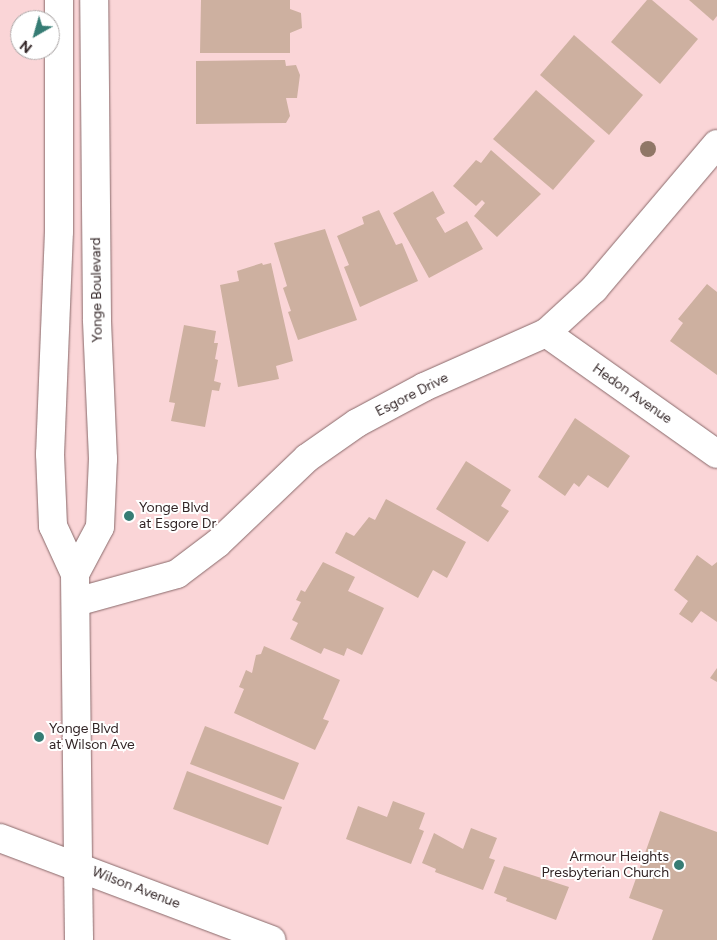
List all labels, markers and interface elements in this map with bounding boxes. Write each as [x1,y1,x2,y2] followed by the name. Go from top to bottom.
[10,10,60,60] north arrow
[17,36,36,56] text: N
[88,237,106,343] street label: Yonge Boulevard
[589,360,675,428] street label: Hedon Avenue
[373,370,451,420] street label: Esgore Drive
[139,500,216,532] place label: Yonge Blvd at Esgore Dr
[123,510,135,522] marker: Yonge Blvd at Esgore Dr
[49,721,135,754] place label: Yonge Blvd at Wilson Ave
[33,731,45,743] marker: Yonge Blvd at Wilson Ave
[542,849,669,882] place label: Armour Heights Presbyterian Church
[673,859,685,871] marker: Armour Heights Presbyterian Church
[90,863,182,913] street label: Wilson Avenue

